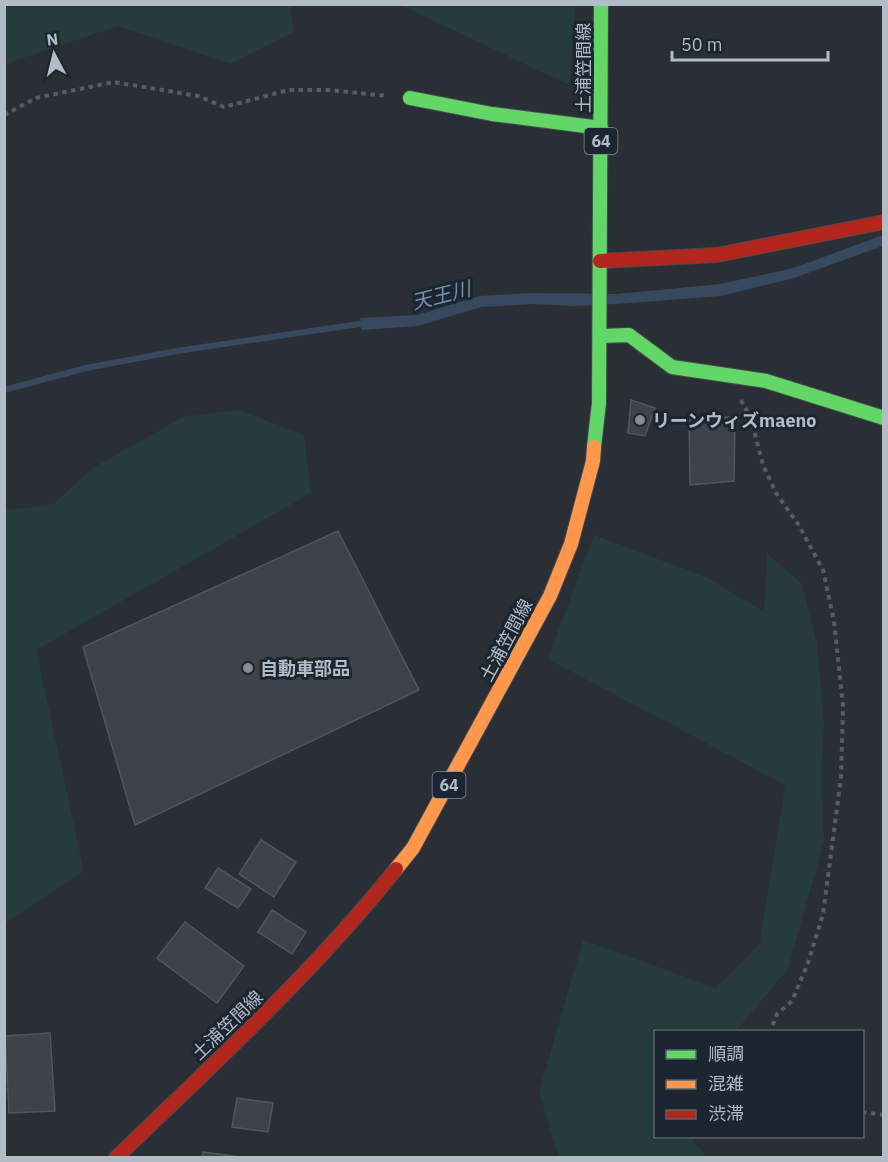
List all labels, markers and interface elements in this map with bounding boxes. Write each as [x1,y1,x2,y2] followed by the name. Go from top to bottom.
[572,23,595,113] street label: 土浦笠間線
[24,24,84,84] north arrow
[672,24,828,62] scale bar
[45,28,59,50] text: N
[681,33,723,56] text: 50 m
[584,128,618,154] road number: 64
[409,274,475,315] water label: 天王川
[652,409,816,432] place label: リーンウィズmaeno
[633,413,647,427] marker: リーンウィズmaeno
[475,595,537,685] street label: 土浦笠間線
[260,657,350,680] place label: 自動車部品
[241,661,255,675] marker: 自動車部品
[432,772,466,798] road number: 64
[187,985,267,1065] street label: 土浦笠間線
[654,1030,864,1138] legend
[708,1042,744,1065] text: 順調
[708,1072,744,1095] text: 混雑
[708,1102,744,1125] text: 渋滞

